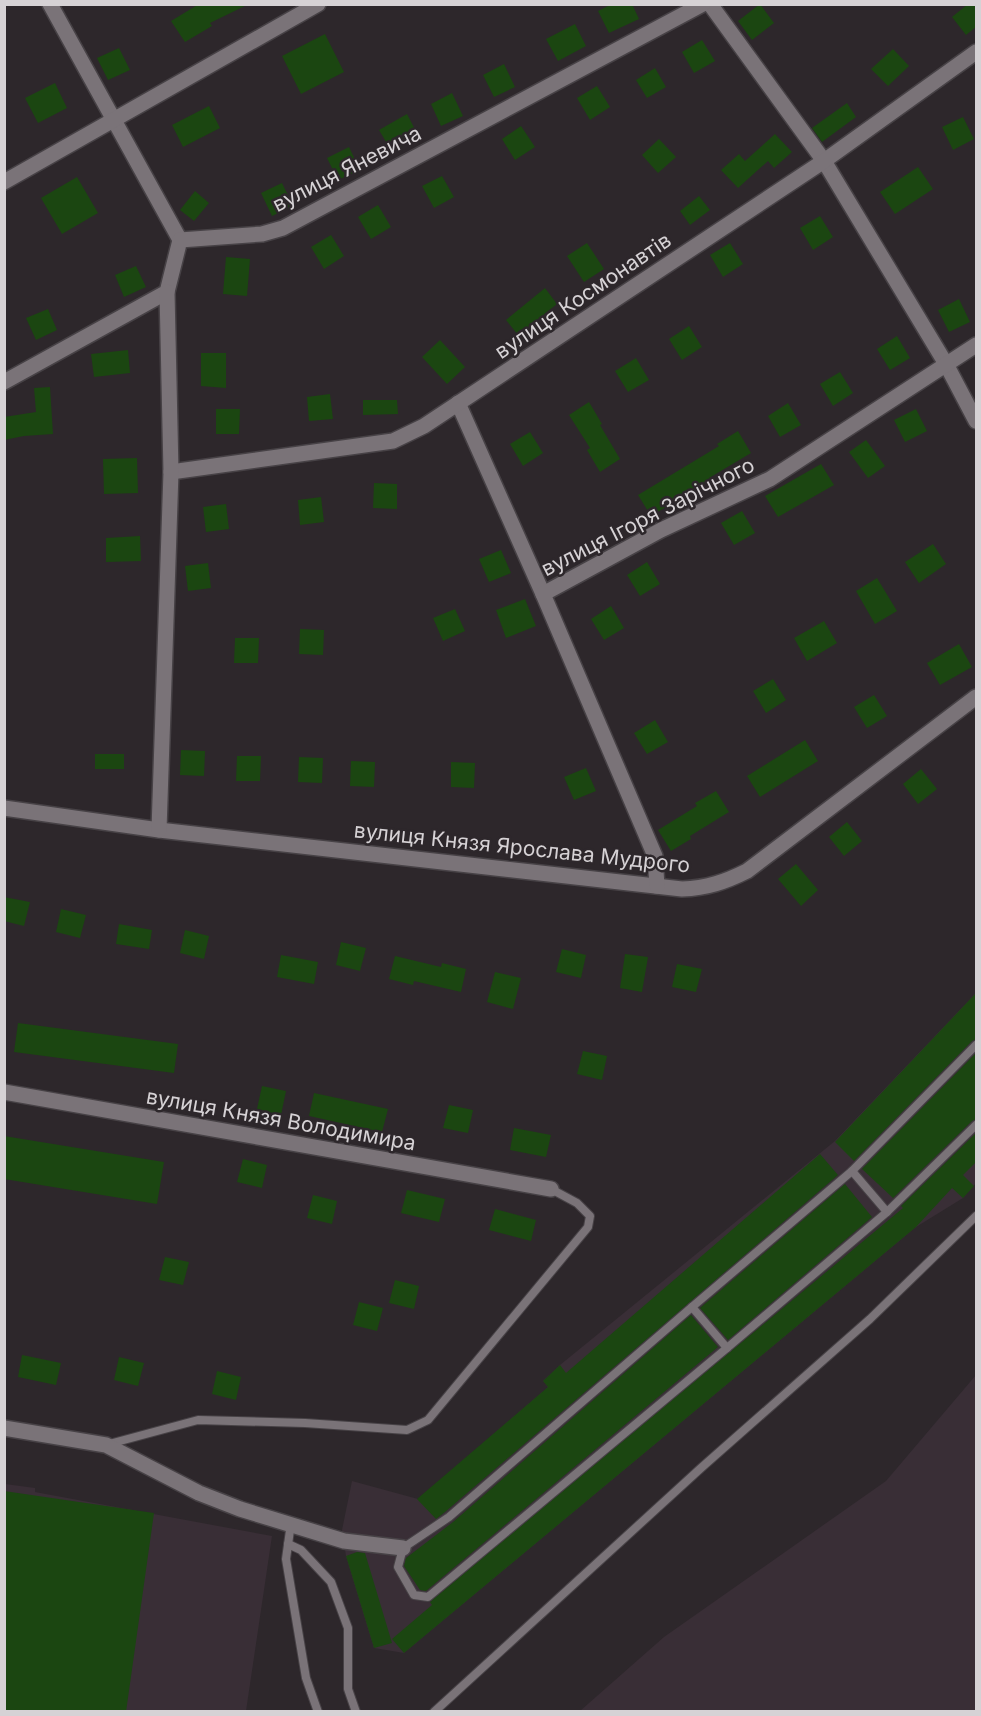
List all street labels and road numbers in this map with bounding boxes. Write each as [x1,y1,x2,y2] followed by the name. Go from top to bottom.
[268,120,425,217] street label: вулиця Яневича
[490,227,676,364] street label: вулиця Космонавтів
[537,452,759,581] street label: вулиця Ігоря Зарічного
[353,817,691,878] street label: вулиця Князя Ярослава Мудрого
[144,1083,418,1156] street label: вулиця Князя Володимира

